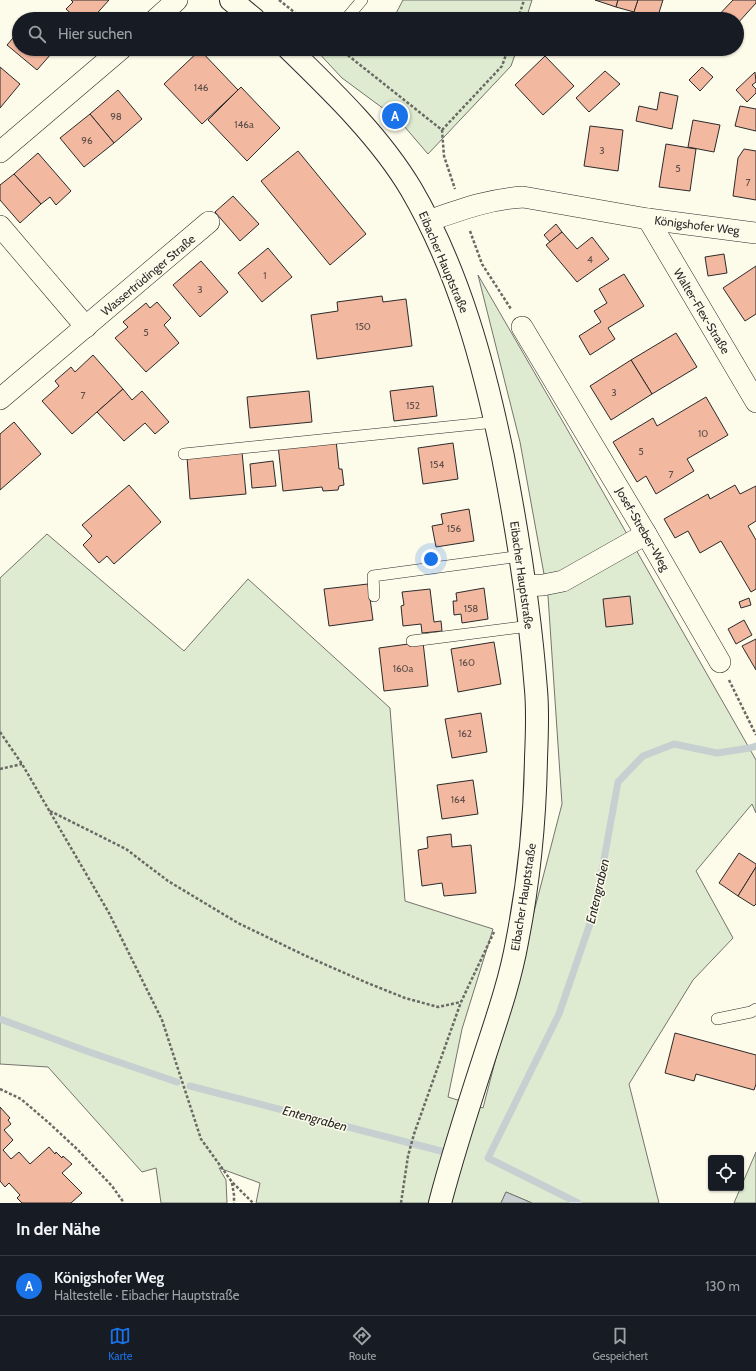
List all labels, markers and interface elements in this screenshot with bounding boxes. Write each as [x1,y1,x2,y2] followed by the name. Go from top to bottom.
[12,12,744,56] search box
[26,23,48,45] icon: search
[58,25,133,43] text: Hier suchen
[194,81,209,94] house number: 146
[382,101,408,131] pin: A
[110,110,122,123] house number: 98
[234,118,254,131] house number: 146a
[81,134,93,147] house number: 96
[599,144,605,157] house number: 3
[675,162,681,175] house number: 5
[745,176,751,189] house number: 7
[416,209,472,315] street label: Eibacher Hauptstraße
[654,212,741,238] street label: Königshofer Weg
[98,231,198,319] street label: Wassertrüdinger Straße
[587,253,593,266] house number: 4
[671,265,733,357] street label: Walter-Flex-Straße
[263,269,267,282] house number: 1
[197,283,203,296] house number: 3
[355,320,371,333] house number: 150
[143,326,149,339] house number: 5
[611,386,617,399] house number: 3
[80,389,86,402] house number: 7
[406,399,420,412] house number: 152
[698,427,708,440] house number: 10
[638,445,644,458] house number: 5
[430,458,444,471] house number: 154
[668,468,674,481] house number: 7
[612,484,674,574] street label: Josef-Streber-Weg
[507,520,537,630] street label: Eibacher Hauptstraße
[447,522,461,535] house number: 156
[421,549,441,569] your location
[464,602,478,615] house number: 158
[459,656,475,669] house number: 160
[393,662,414,675] house number: 160a
[458,727,472,740] house number: 162
[451,793,466,806] house number: 164
[507,842,539,952] street label: Eibacher Hauptstraße
[582,857,612,925] water label: Entengraben
[281,1102,349,1134] water label: Entengraben
[708,1155,744,1191] map controls
[708,1155,744,1191] button: locate
[16,1219,100,1239] text: In der Nähe
[54,1269,164,1287] text: Königshofer Weg
[25,1278,33,1294] text: A
[705,1278,740,1294] text: 130 m
[54,1287,239,1303] text: Haltestelle · Eibacher Hauptstraße
[108,1325,132,1363] tab: Karte
[349,1325,376,1363] tab: Route
[592,1325,648,1363] tab: Gespeichert

